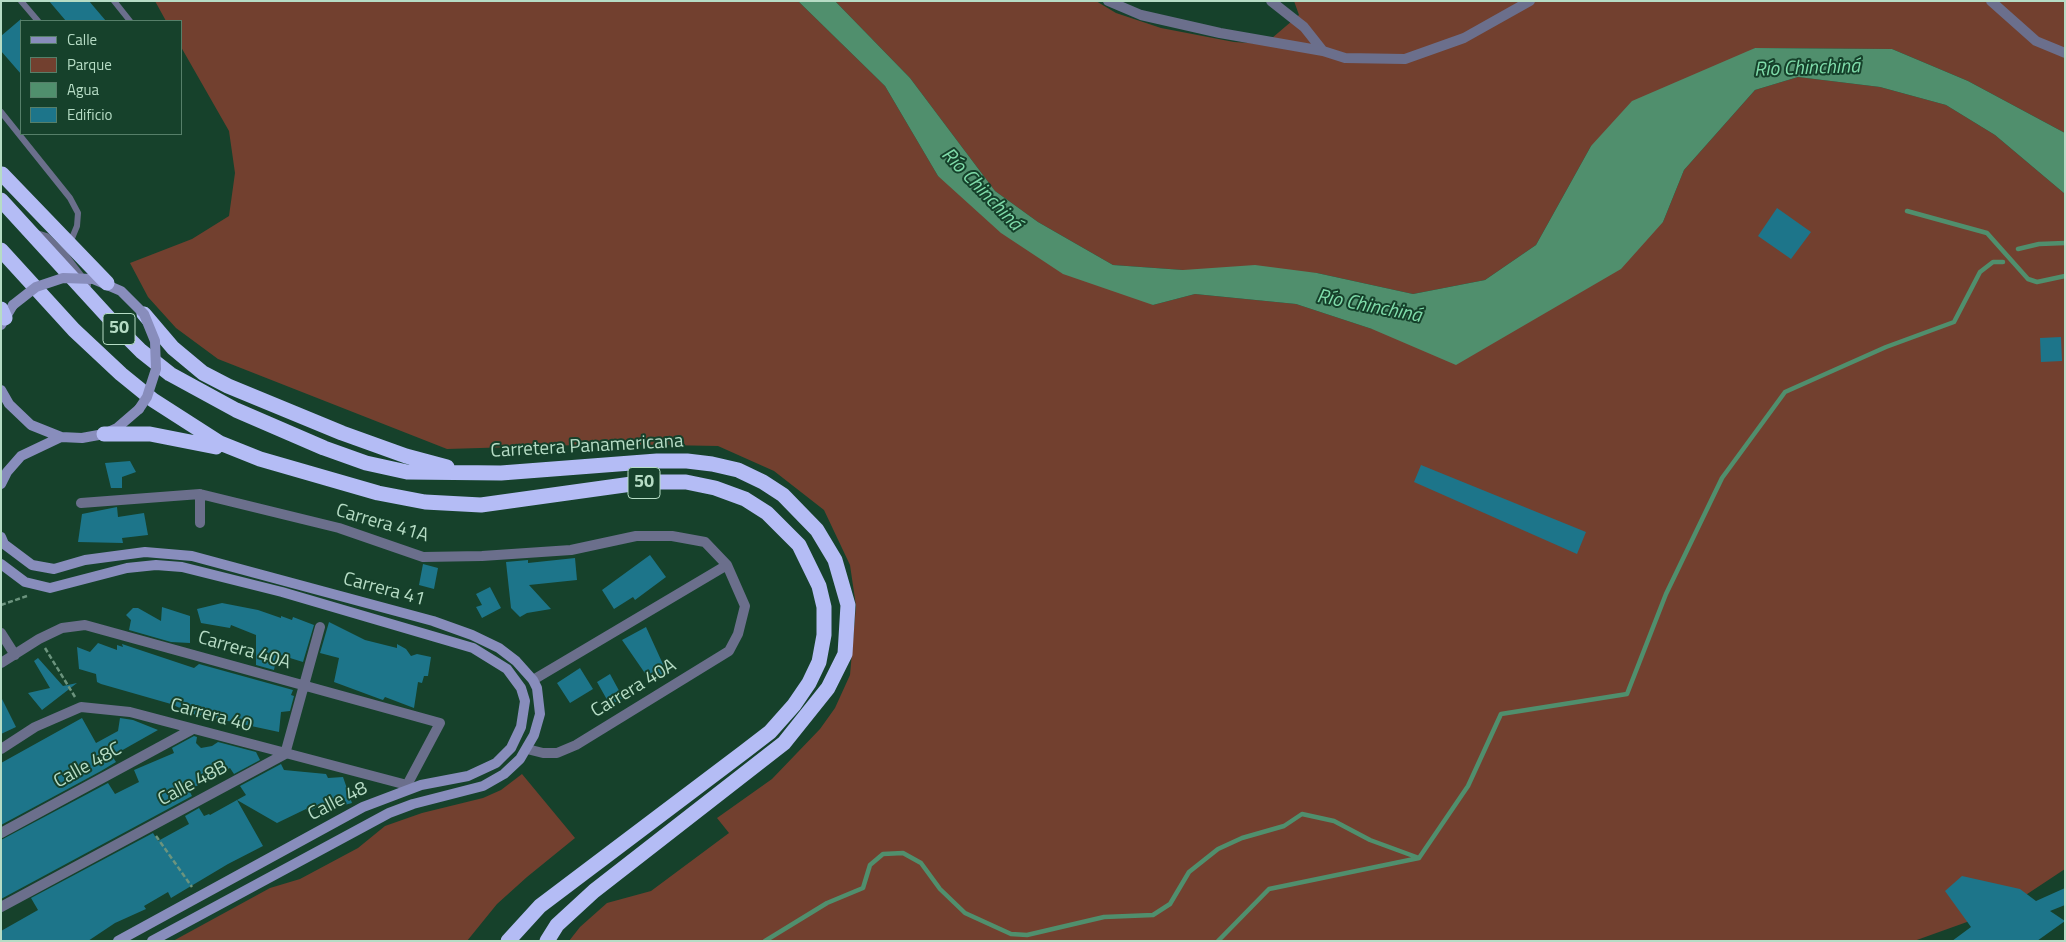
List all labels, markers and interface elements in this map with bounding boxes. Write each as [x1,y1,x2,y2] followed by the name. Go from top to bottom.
[20,20,182,135] legend
[67,28,97,51] text: Calle
[67,53,112,76] text: Parque
[1754,55,1860,83] water label: Río Chinchiná
[67,78,99,101] text: Agua
[67,103,112,126] text: Edificio
[936,144,1026,236] water label: Río Chinchiná
[1315,285,1423,329] water label: Río Chinchiná
[103,314,135,344] road number: 50
[490,431,684,463] street label: Carretera Panamericana
[628,468,660,498] road number: 50
[333,500,431,548] street label: Carrera 41A
[340,568,428,612] street label: Carrera 41
[195,627,293,675] street label: Carrera 40A
[587,655,681,723] street label: Carrera 40A
[167,694,255,738] street label: Carrera 40
[50,738,126,794] street label: Calle 48C
[154,756,232,812] street label: Calle 48B
[304,777,372,827] street label: Calle 48

